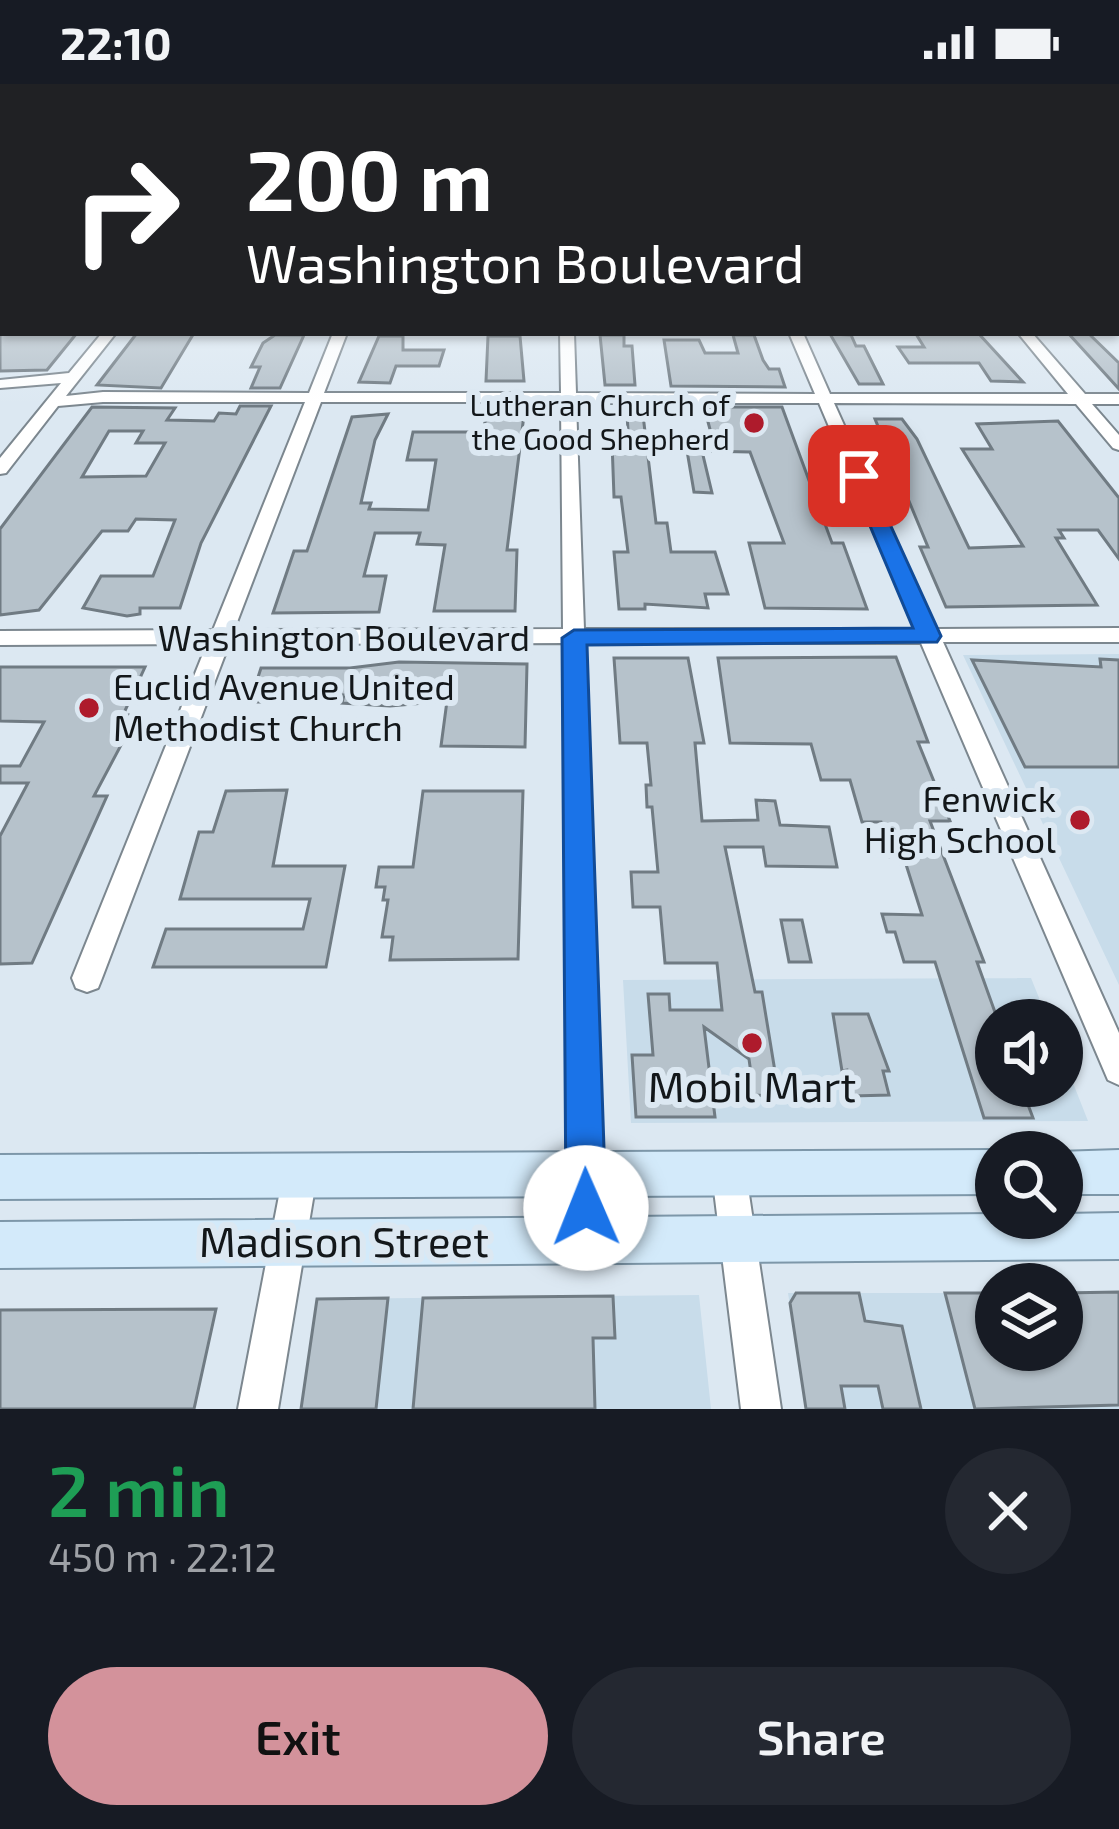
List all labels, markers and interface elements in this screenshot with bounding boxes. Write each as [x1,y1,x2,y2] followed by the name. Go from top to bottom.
[60,15,172,69] text: 22:10
[246,127,493,228] text: 200 m
[48,132,204,288] icon: right
[246,229,804,294] text: Washington Boulevard
[469,386,731,456] place label: Lutheran Church of the Good Shepherd
[741,410,767,436] marker: Lutheran Church of the Good Shepherd
[808,425,910,527] pin
[826,443,892,509] icon: arrive
[158,615,530,658] street label: Washington Boulevard
[113,664,455,748] place label: Euclid Avenue United Methodist Church
[76,695,102,721] marker: Euclid Avenue United Methodist Church
[864,776,1056,860] place label: Fenwick High School
[1067,807,1093,833] marker: Fenwick High School
[975,999,1083,1371] map controls
[975,999,1083,1107] button: sound
[739,1030,765,1056] marker: Mobil Mart
[648,1060,856,1110] place label: Mobil Mart
[975,1131,1083,1239] button: search
[523,1145,649,1271] position arrow
[199,1215,489,1265] street label: Madison Street
[975,1263,1083,1371] button: layers
[48,1445,230,1531] text: 2 min
[945,1448,1071,1574] button: close
[48,1533,276,1580] text: 450 m · 22:12
[48,1667,548,1805] button: Exit
[572,1667,1071,1805] button: Share

